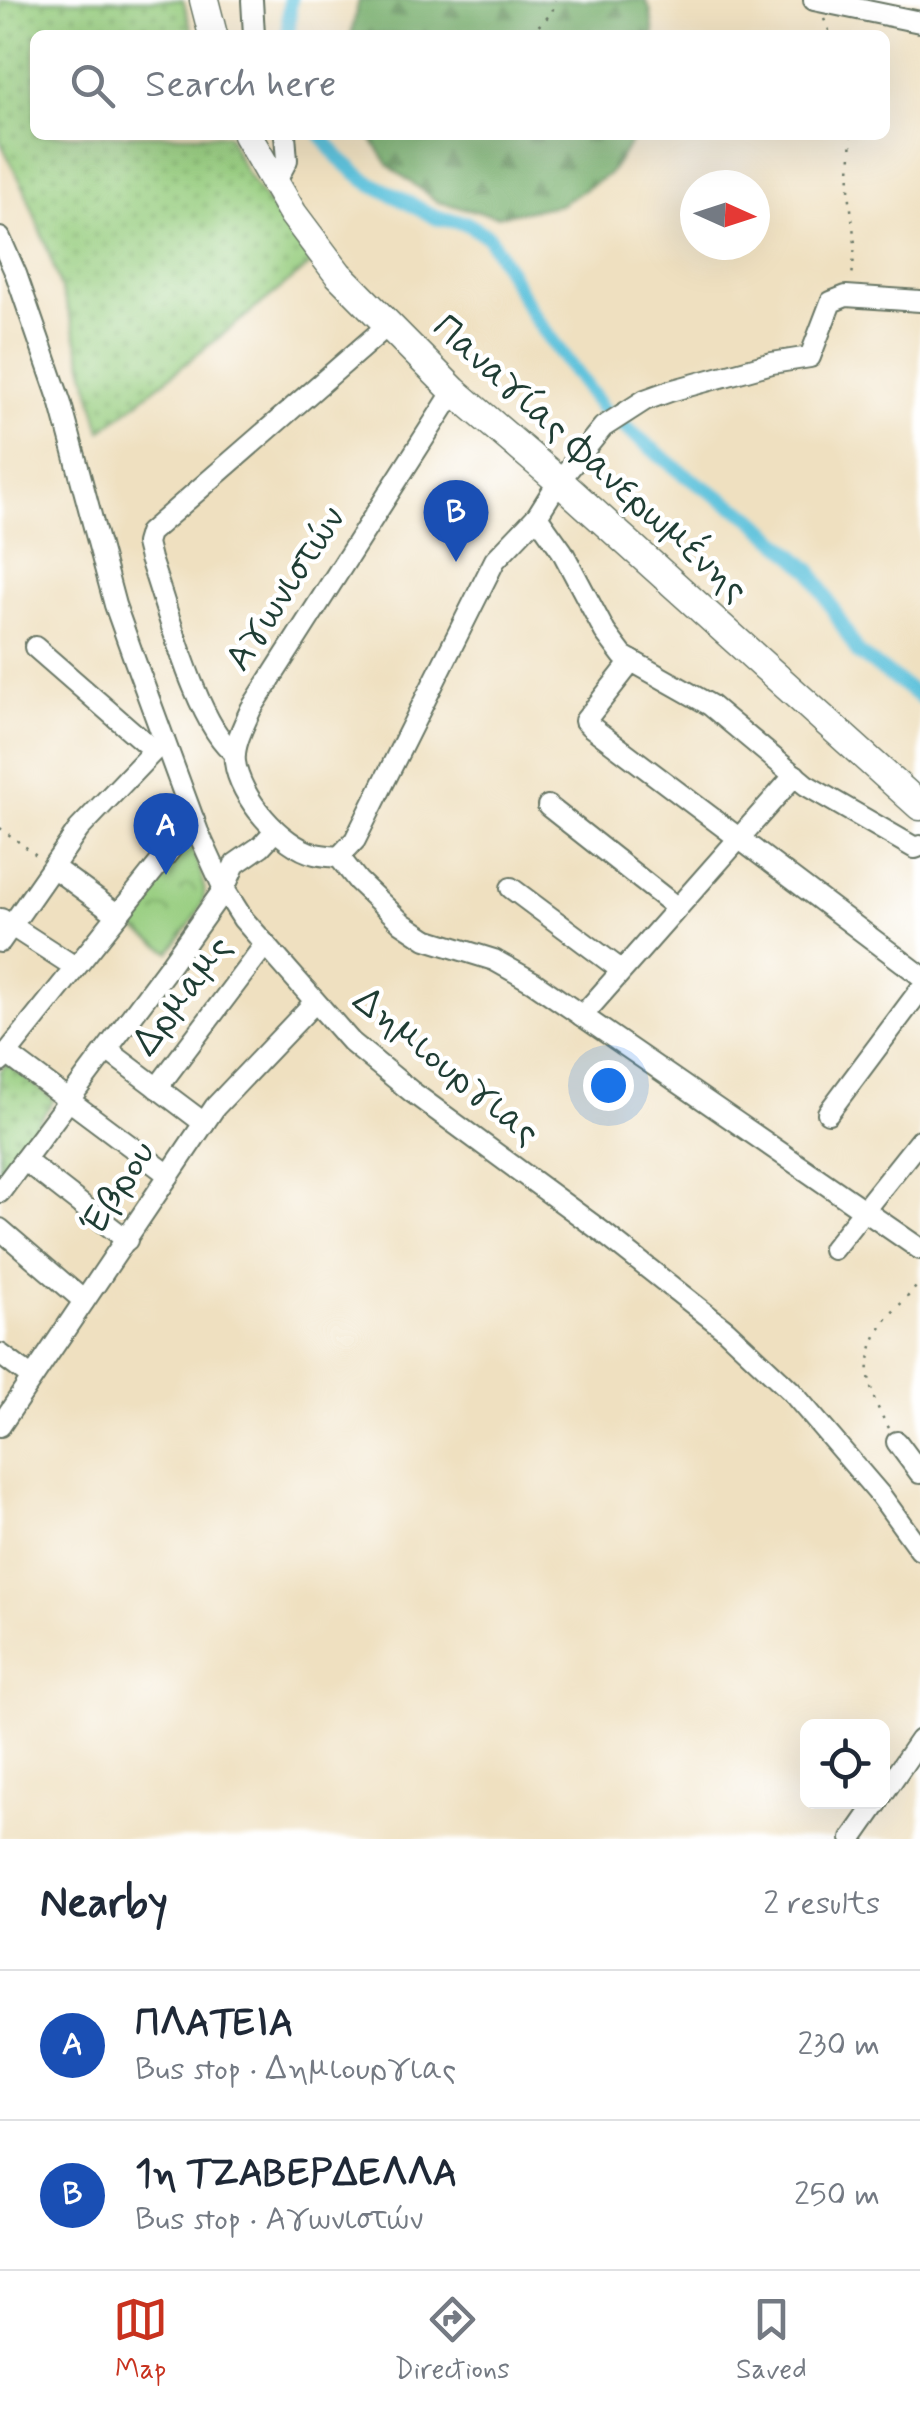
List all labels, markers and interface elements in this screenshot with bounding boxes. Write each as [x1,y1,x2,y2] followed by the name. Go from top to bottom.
[30,30,890,140] search box
[65,58,120,113] icon: search
[145,61,336,110] text: Search here
[680,170,770,260] north arrow
[422,303,759,614] street label: Παναγίας Φανερωμένης
[424,480,488,562] pin: B
[214,497,358,681] street label: Αγωνιστών
[134,792,198,875] pin: A
[122,926,244,1066] street label: Δρμαμς
[343,977,549,1157] street label: Δημιουργιας
[583,1060,634,1111] your location
[70,1132,168,1244] street label: Έβρου
[800,1719,890,1809] map controls
[800,1719,890,1809] button: locate
[40,1877,168,1932] text: Nearby
[763,1883,880,1925] text: 2 results
[135,2000,294,2049] text: ΠΛΑΤΕΙΑ
[62,2024,83,2066] text: A
[797,2024,880,2066] text: 230 m
[135,2049,456,2091] text: Bus stop · Δημιουργιας
[135,2150,457,2199] text: 1η ΤΖΑΒΕΡΔΕΛΛΑ
[62,2174,83,2216] text: B
[794,2174,880,2216] text: 250 m
[135,2199,423,2241] text: Bus stop · Αγωνιστών
[113,2292,168,2389] tab: Map
[395,2292,510,2389] tab: Directions
[736,2292,807,2389] tab: Saved

